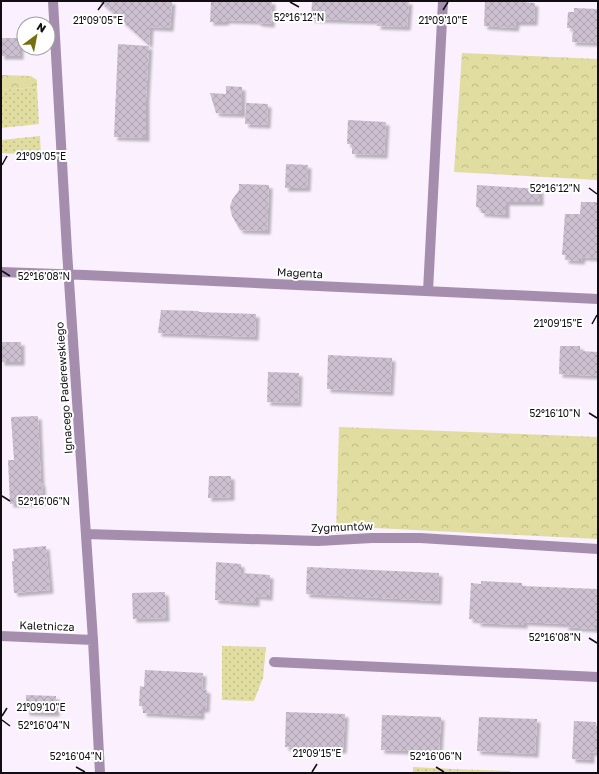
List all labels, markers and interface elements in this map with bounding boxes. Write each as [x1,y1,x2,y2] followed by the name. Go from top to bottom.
[274,11,324,23] text: 52°16'12"N
[73,14,123,26] text: 21°09'05"E
[418,14,468,26] text: 21°09'10"E
[16,16,56,56] north arrow
[35,19,49,35] text: N
[16,150,66,162] text: 21°09'05"E
[530,182,580,194] text: 52°16'12"N
[277,265,323,280] street label: Magenta
[18,270,70,282] text: 52°16'08"N
[534,317,582,329] text: 21°09'15"E
[52,321,75,454] street label: Ignacego Paderewskiego
[529,407,581,419] text: 52°16'10"N
[18,495,70,507] text: 52°16'06"N
[311,519,373,534] street label: Zygmuntów
[19,618,75,633] street label: Kaletnicza
[529,631,581,643] text: 52°16'08"N
[16,701,66,713] text: 21°09'10"E
[18,719,70,731] text: 52°16'04"N
[293,747,341,759] text: 21°09'15"E
[50,750,102,762] text: 52°16'04"N
[410,750,462,762] text: 52°16'06"N

